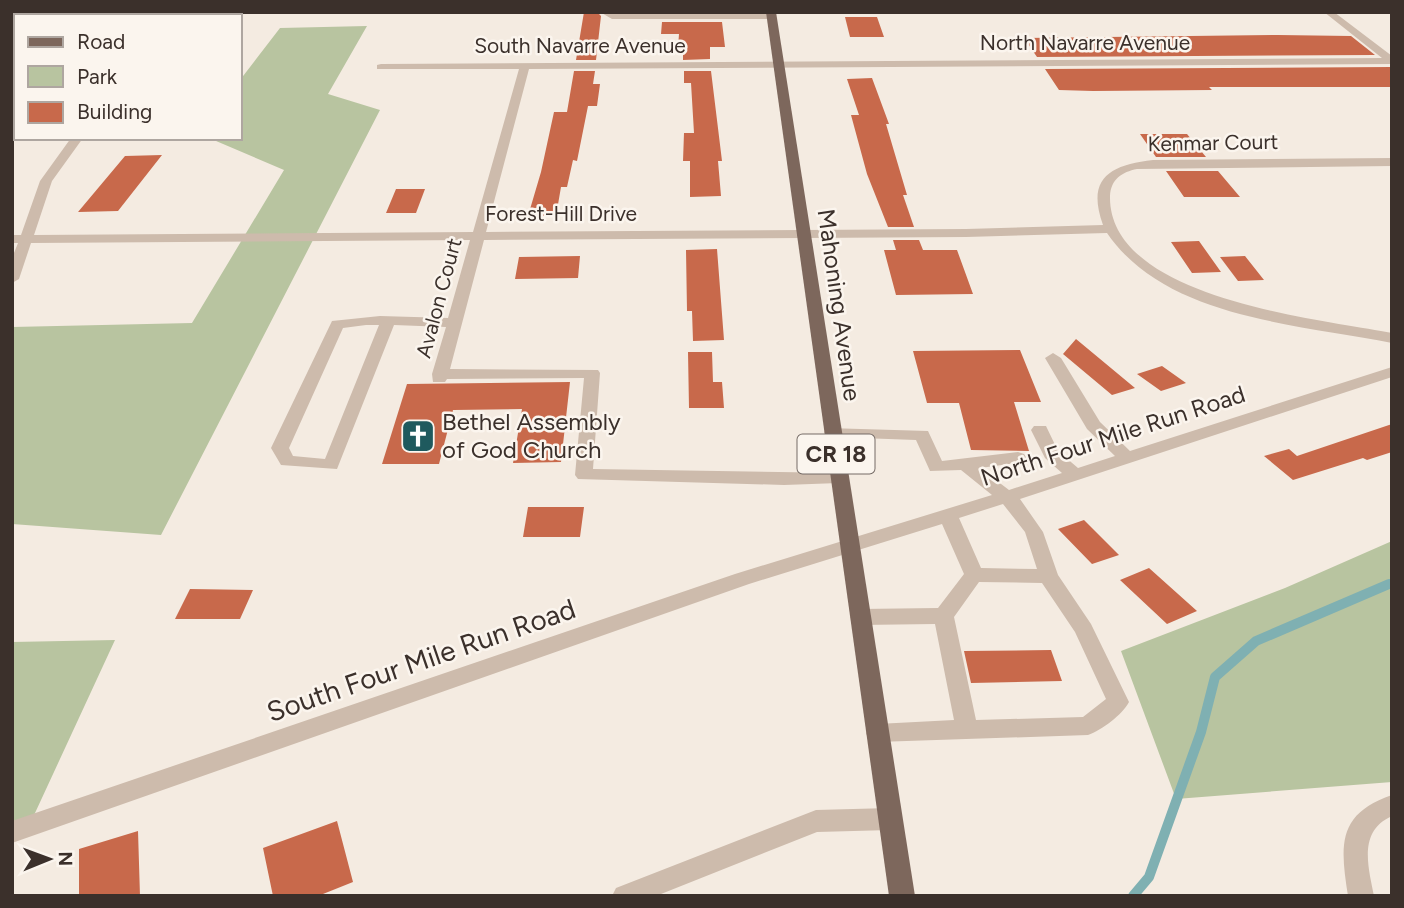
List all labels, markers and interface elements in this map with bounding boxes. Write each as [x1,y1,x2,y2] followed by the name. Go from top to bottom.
[14,14,242,140] legend
[77,29,125,54] text: Road
[980,30,1190,55] street label: North Navarre Avenue
[474,33,686,58] street label: South Navarre Avenue
[77,64,118,89] text: Park
[77,99,152,124] text: Building
[1147,129,1279,156] street label: Kenmar Court
[485,201,637,226] street label: Forest-Hill Drive
[812,207,867,403] street label: Mahoning Avenue
[411,235,467,361] street label: Avalon Court
[977,379,1249,492] street label: North Four Mile Run Road
[442,407,621,464] place label: Bethel Assembly of God Church
[399,417,437,455] church icon: Bethel Assembly of God Church
[798,435,874,474] road number: CR 18
[262,591,580,729] street label: South Four Mile Run Road
[14,824,84,894] north arrow
[54,851,77,866] text: N

